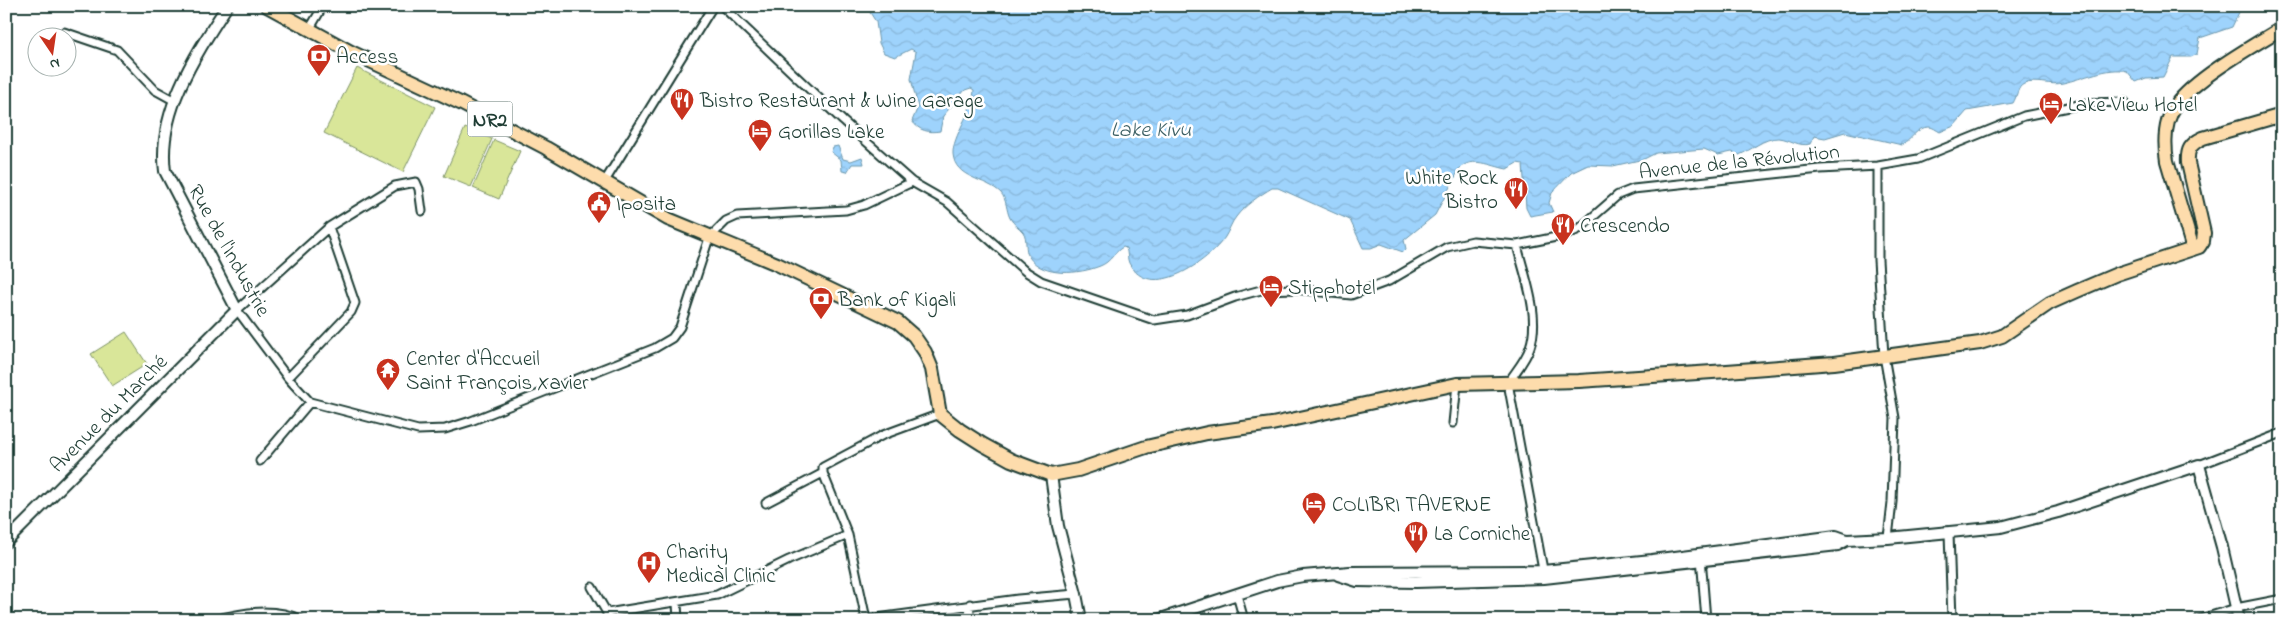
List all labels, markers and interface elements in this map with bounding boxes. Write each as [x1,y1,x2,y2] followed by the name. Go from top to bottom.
[28,28,78,78] north arrow
[306,43,332,77] bank icon: Access
[336,43,398,73] place label: Access
[48,52,62,74] text: N
[669,87,695,121] restaurant icon: Bistro Restaurant & Wine Garage
[699,87,984,119] place label: Bistro Restaurant & Wine Garage
[2038,91,2064,125] hotel icon: Lake View Hotel
[2068,91,2197,121] place label: Lake View Hotel
[468,102,512,136] road number: NR2
[1111,115,1192,147] water label: Lake Kivu
[747,118,773,152] hotel icon: Gorillas Lake
[778,118,885,148] place label: Gorillas Lake
[1637,138,1841,188] street label: Avenue de la Révolution
[1405,164,1499,218] place label: White Rock Bistro
[1503,176,1529,210] restaurant icon: White Rock Bistro
[180,179,277,323] street label: Rue de l'Industrie
[586,190,612,224] public building icon: Iposita
[616,190,676,220] place label: Iposita
[1550,212,1576,246] restaurant icon: Crescendo
[1580,212,1670,242] place label: Crescendo
[1258,274,1284,308] hotel icon: Stipphotel
[1288,274,1375,304] place label: Stipphotel
[808,286,834,320] bank icon: Bank of Kigali
[837,286,956,318] place label: Bank of Kigali
[406,345,589,399] place label: Center d'Accueil Saint François Xavier
[44,348,176,480] street label: Avenue du Marché
[375,357,401,391] temple icon: Center d'Accueil Saint François Xavier
[1301,491,1327,525] hotel icon: COLIBRI TAVERNE
[1332,491,1491,521] place label: COLIBRI TAVERNE
[1403,520,1429,554] restaurant icon: La Corniche
[1434,520,1531,550] place label: La Corniche
[666,538,776,592] place label: Charity Medical Clinic
[636,550,662,584] hospital icon: Charity Medical Clinic

